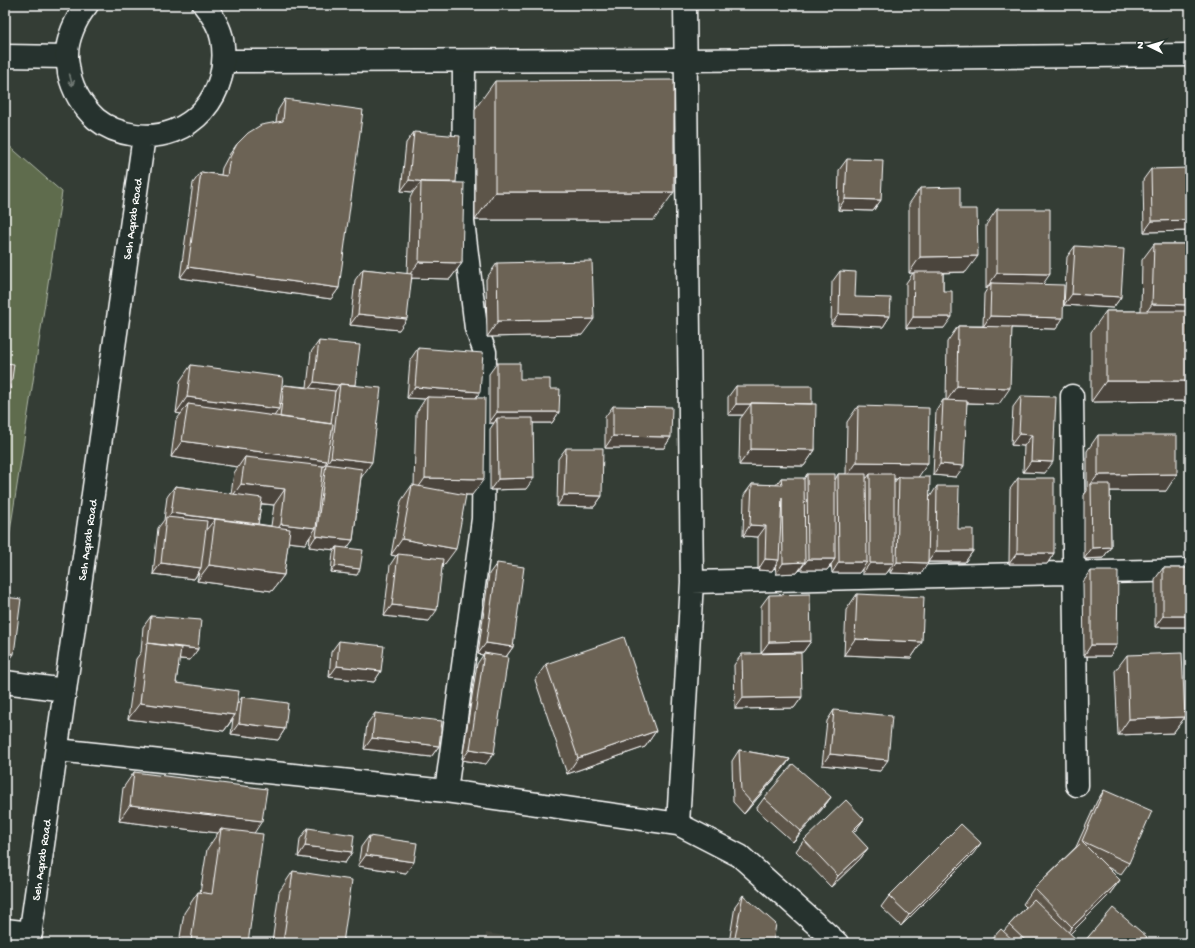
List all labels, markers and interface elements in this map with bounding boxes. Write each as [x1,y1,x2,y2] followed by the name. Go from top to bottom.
[1129,26,1169,66] north arrow
[1135,41,1147,49] text: N
[68,74,76,87] one-way arrow
[121,177,147,261] street label: Seh Aqrab Road
[76,498,102,582] street label: Seh Aqrab Road
[30,818,56,902] street label: Seh Aqrab Road

